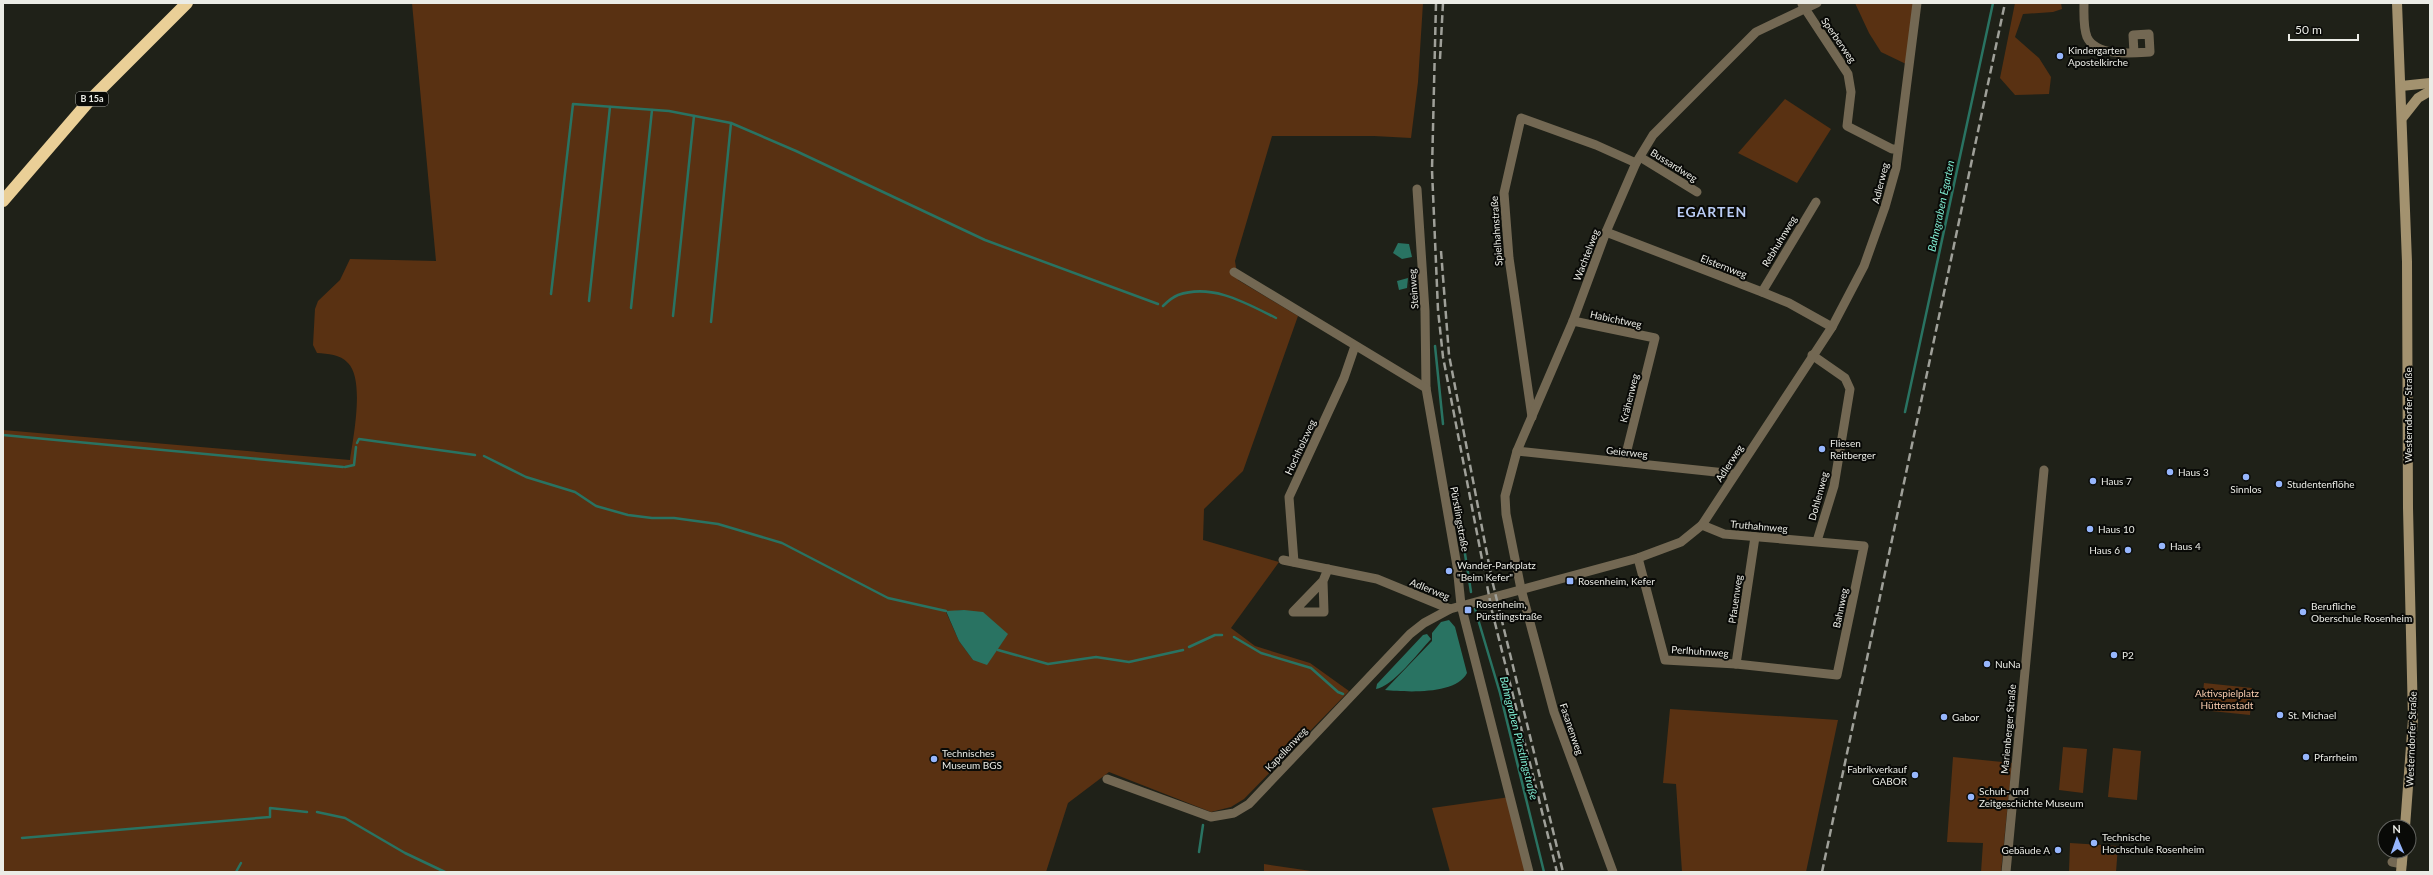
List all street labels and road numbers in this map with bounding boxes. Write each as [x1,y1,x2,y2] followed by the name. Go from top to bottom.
[1819,15,1859,65] street label: Sperberweg
[76,92,108,106] road number: B 15a
[1648,146,1700,184] street label: Bussardweg
[1869,161,1891,205] street label: Adlerweg
[1488,196,1504,266] street label: Spielhahnstraße
[1759,213,1799,269] street label: Rebhuhnweg
[1571,227,1601,283] street label: Wachtelweg
[1699,252,1749,280] street label: Elsternweg
[1406,268,1420,310] street label: Steinweg
[1589,308,1643,330] street label: Habichtweg
[2402,367,2414,463] street label: Westerndorfer Straße
[1617,372,1641,424] street label: Krähenweg
[1282,417,1318,477] street label: Hochholzweg
[1713,442,1745,484] street label: Adlerweg
[1605,444,1649,460] street label: Geierweg
[1806,470,1830,522] street label: Dohlenweg
[1448,485,1472,553] street label: Pürstlingstraße
[1730,518,1788,534] street label: Truthahnweg
[1726,574,1744,624] street label: Pfauenweg
[1408,576,1452,602] street label: Adlerweg
[1830,587,1850,629] street label: Bahnweg
[1671,643,1729,659] street label: Perlhuhnweg
[1998,684,2018,774] street label: Marienberger Straße
[2403,691,2419,787] street label: Westerndorfer Straße
[1558,702,1586,756] street label: Fasanenweg
[1262,724,1310,774] street label: Kapellenweg

